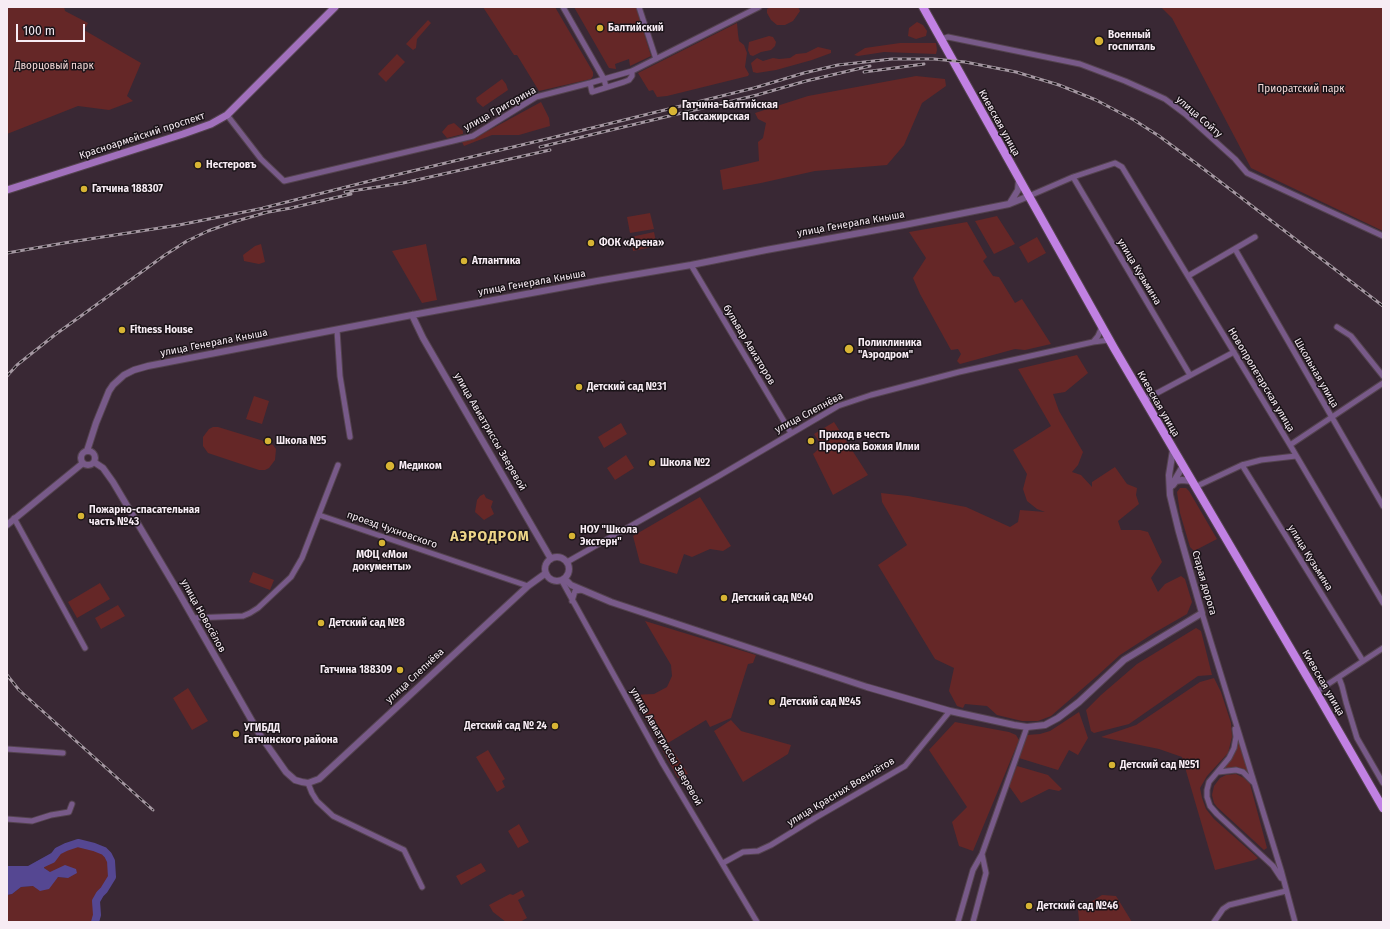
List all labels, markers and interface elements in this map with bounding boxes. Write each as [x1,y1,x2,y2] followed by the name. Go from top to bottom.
[18,16,87,42] scale bar
[608,22,664,34] place label: Балтийский
[595,23,605,33] marker: Балтийский
[23,24,55,38] text: 100 m
[1108,29,1155,52] place label: Военный госпиталь
[1093,35,1105,47] marker: Военный госпиталь
[14,60,94,72] park label: Дворцовый парк
[1258,83,1344,95] park label: Приоратский парк
[462,84,538,134] street label: улица Григорина
[976,88,1022,158] street label: Киевская улица
[1173,94,1225,140] street label: улица Сойту
[682,99,778,122] place label: Гатчина-Балтийская Пассажирская
[667,105,679,117] marker: Гатчина-Балтийская Пассажирская
[78,110,206,162] street label: Красноармейский проспект
[206,159,256,171] place label: Нестеровъ
[193,160,203,170] marker: Нестеровъ
[92,183,163,195] place label: Гатчина 188307
[79,184,89,194] marker: Гатчина 188307
[796,209,906,239] street label: улица Генерала Кныша
[599,237,664,249] place label: ФОК «Арена»
[1114,237,1164,307] street label: улица Кузьмина
[586,238,596,248] marker: ФОК «Арена»
[472,255,520,267] place label: Атлантика
[459,256,469,266] marker: Атлантика
[477,268,587,298] street label: улица Генерала Кныша
[720,303,778,387] street label: бульвар Авиаторов
[130,324,193,336] place label: Fitness House
[117,325,127,335] marker: Fitness House
[1225,326,1297,434] street label: Новопролетарская улица
[159,327,269,359] street label: улица Генерала Кныша
[1291,336,1341,410] street label: Школьная улица
[858,337,922,360] place label: Поликлиника "Аэродром"
[843,343,855,355] marker: Поликлиника "Аэродром"
[1134,369,1182,439] street label: Киевская улица
[451,371,529,493] street label: улица Авиатриссы Зверевой
[587,381,667,393] place label: Детский сад №31
[574,382,584,392] marker: Детский сад №31
[773,390,845,436] street label: улица Слепнёва
[819,429,920,452] place label: Приход в честь Пророка Божия Илии
[276,435,326,447] place label: Школа №5
[263,436,273,446] marker: Школа №5
[806,436,816,446] marker: Приход в честь Пророка Божия Илии
[660,457,710,469] place label: Школа №2
[647,458,657,468] marker: Школа №2
[384,460,396,472] marker: Медиком
[399,460,442,472] place label: Медиком
[89,504,200,528] place label: Пожарно-спасательная часть №43
[345,509,439,551] street label: проезд Чухновского
[76,511,86,521] marker: Пожарно-спасательная часть №43
[1285,523,1335,593] street label: улица Кузьмина
[580,524,637,548] place label: НОУ "Школа Экстерн"
[450,529,530,545] district label: АЭРОДРОМ
[567,531,577,541] marker: НОУ "Школа Экстерн"
[377,538,387,548] marker: МФЦ «Мои документы»
[353,549,411,572] place label: МФЦ «Мои документы»
[1189,549,1219,617] street label: Старая дорога
[178,577,228,655] street label: улица Новосёлов
[732,592,813,604] place label: Детский сад №40
[719,593,729,603] marker: Детский сад №40
[329,617,405,629] place label: Детский сад №8
[316,618,326,628] marker: Детский сад №8
[383,646,447,706] street label: улица Слепнёва
[1299,648,1347,718] street label: Киевская улица
[320,664,392,676] place label: Гатчина 188309
[395,665,405,675] marker: Гатчина 188309
[627,686,705,808] street label: улица Авиатриссы Зверевой
[780,696,861,708] place label: Детский сад №45
[767,697,777,707] marker: Детский сад №45
[464,720,547,732] place label: Детский сад № 24
[550,721,560,731] marker: Детский сад № 24
[244,722,338,746] place label: УГИБДД Гатчинского района
[231,729,241,739] marker: УГИБДД Гатчинского района
[785,755,897,829] street label: улица Красных Военлётов
[1120,759,1199,771] place label: Детский сад №51
[1107,760,1117,770] marker: Детский сад №51
[1037,900,1118,912] place label: Детский сад №46
[1024,901,1034,911] marker: Детский сад №46

